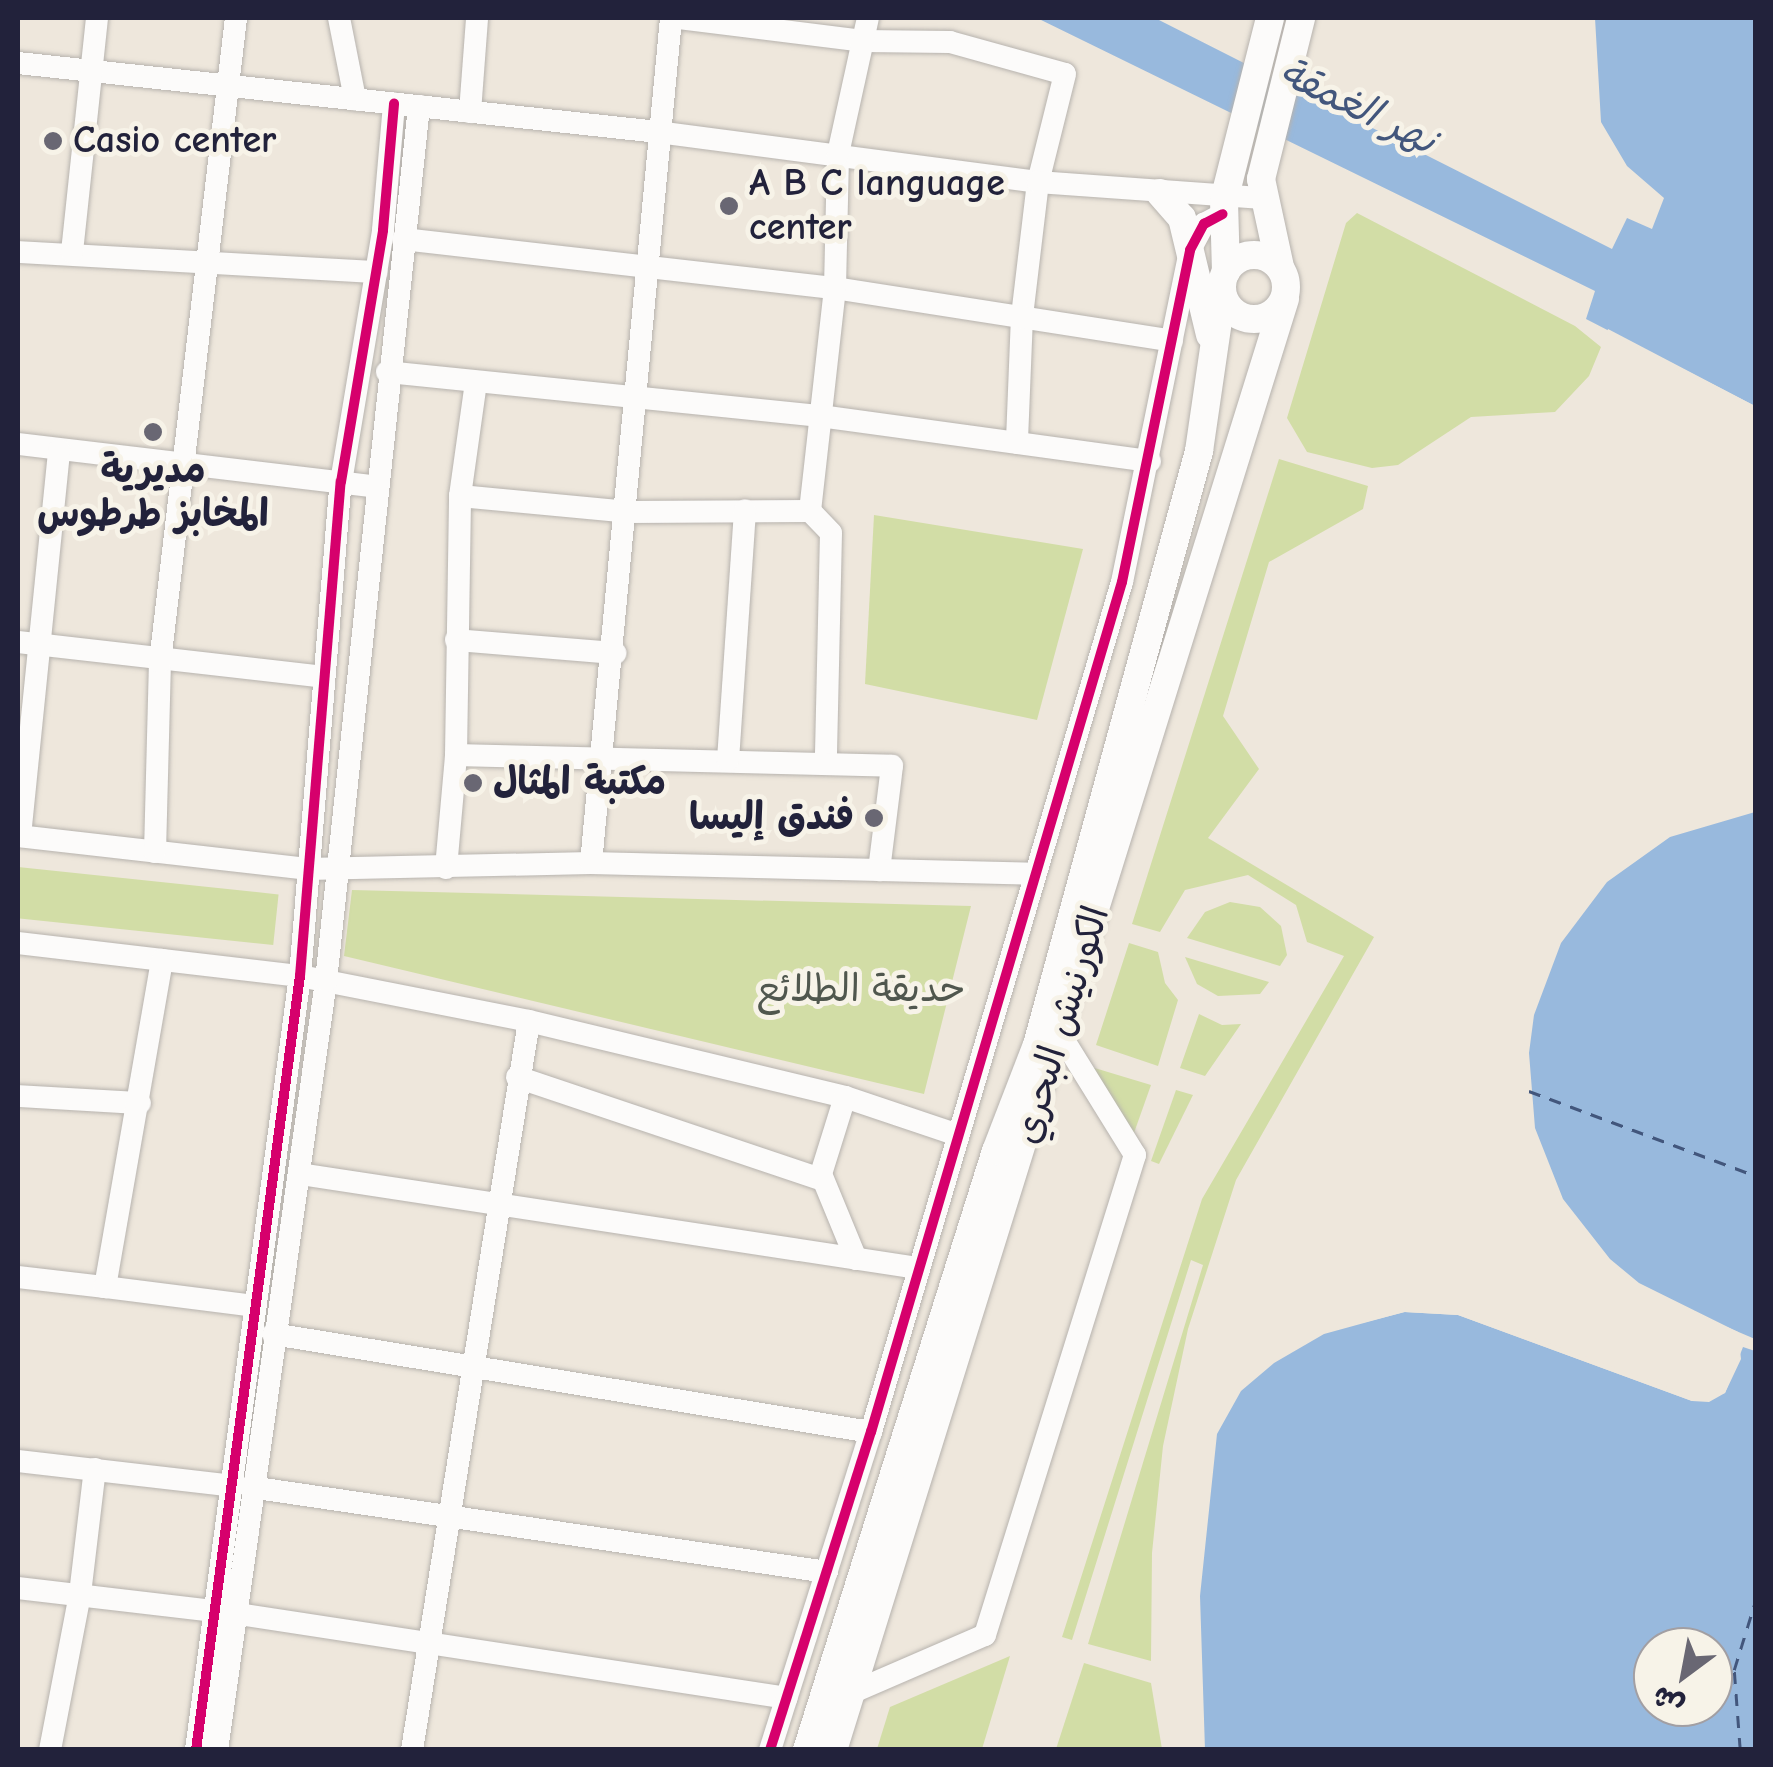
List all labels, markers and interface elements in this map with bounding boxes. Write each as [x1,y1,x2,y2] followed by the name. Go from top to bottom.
[1272,48,1444,164] water label: نهر الغمقة
[73,118,276,164] place label: Casio center
[42,130,64,152] marker: Casio center
[749,161,1005,250] place label: A B C language center
[718,195,740,217] marker: A B C language center
[142,421,164,443] marker: مديرية المخابز طرطوس
[37,448,269,538] place label: مديرية المخابز طرطوس
[493,760,666,806] place label: مكتبة المثال
[462,772,484,794] marker: مكتبة المثال
[689,795,854,841] place label: فندق إليسا
[863,807,885,829] marker: فندق إليسا
[1004,901,1120,1149] street label: الكورنيش البحري
[757,967,965,1013] park label: حديقة الطلائع
[1633,1627,1733,1727] north arrow
[1647,1679,1690,1722] text: ش

